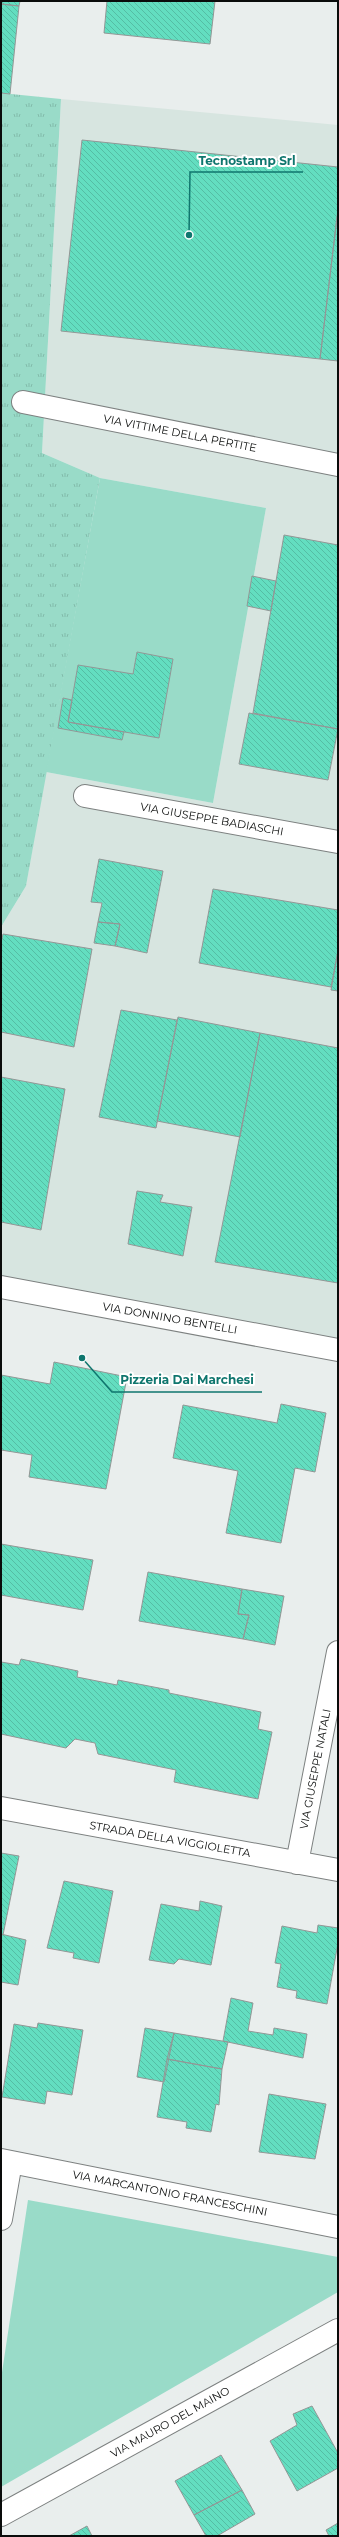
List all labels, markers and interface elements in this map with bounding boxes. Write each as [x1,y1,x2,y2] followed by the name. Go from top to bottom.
[190,148,303,172] callout: Tecnostamp Srl
[198,153,296,168] text: Tecnostamp Srl
[102,411,258,455] street label: VIA VITTIME DELLA PERTITE
[139,799,285,839] street label: VIA GIUSEPPE BADIASCHI
[101,1299,239,1337] street label: VIA DONNINO BENTELLI
[112,1368,262,1392] callout: Pizzeria Dai Marchesi
[120,1372,254,1387] text: Pizzeria Dai Marchesi
[296,1708,334,1830] street label: VIA GIUSEPPE NATALI
[88,1818,252,1860] street label: STRADA DELLA VIGGIOLETTA
[71,2167,269,2219] street label: VIA MARCANTONIO FRANCESCHINI
[108,2383,232,2461] street label: VIA MAURO DEL MAINO

